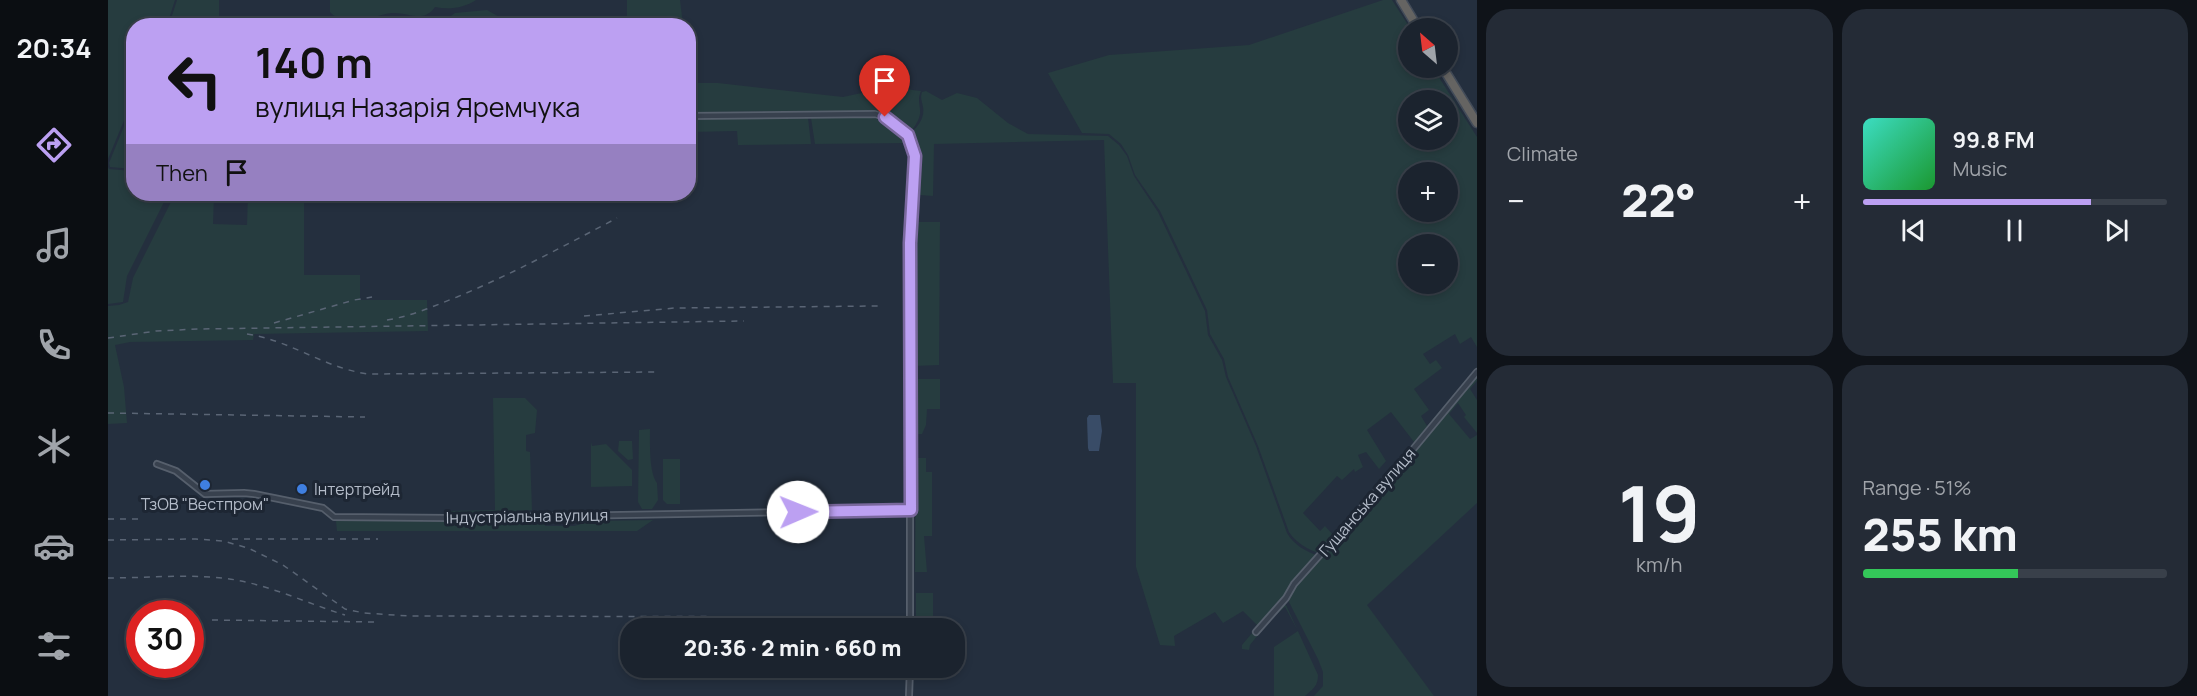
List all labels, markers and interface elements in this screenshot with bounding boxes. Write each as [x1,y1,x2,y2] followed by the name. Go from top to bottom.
[1398,18,1458,78] north arrow
[1398,18,1458,294] map controls
[16,29,92,66] text: 20:34
[255,33,373,91] text: 140 m
[156,42,234,120] icon: left
[859,55,910,117] pin
[868,64,901,97] icon: arrive
[255,88,580,125] text: вулиця Назарія Яремчука
[1398,90,1458,150] button: layers
[33,124,75,166] icon: directions
[1953,125,2035,155] text: 99.8 FM
[1507,140,1578,167] text: Climate
[1953,155,2007,182] text: Music
[220,156,253,189] icon: arrive
[156,158,208,188] text: Then
[1398,162,1458,222] button: +
[1621,169,1696,231] text: 22°
[1507,178,1525,223] text: −
[1792,178,1811,223] text: +
[1897,214,1930,247] icon: previous
[1998,214,2031,247] icon: pause
[2100,214,2133,247] icon: next
[33,224,75,266] icon: music
[1398,234,1458,294] button: −
[33,324,75,366] icon: phone
[33,425,75,467] icon: climate
[1314,443,1420,561] street label: Гущанська вулиця
[1618,459,1701,565] text: 19
[1863,474,1972,501] text: Range · 51%
[198,478,212,492] marker: ТзОВ "Вестпром"
[314,478,400,500] place label: Інтертрейд
[766,480,830,544] position arrow
[295,482,309,496] marker: Інтертрейд
[141,493,269,515] place label: ТзОВ "Вестпром"
[1863,503,2018,565] text: 255 km
[446,504,608,528] street label: Індустріальна вулиця
[33,525,75,567] icon: car
[1636,551,1683,578] text: km/h
[126,600,204,678] speed limit sign: 30
[33,625,75,667] icon: filters
[684,633,901,663] text: 20:36 · 2 min · 660 m

